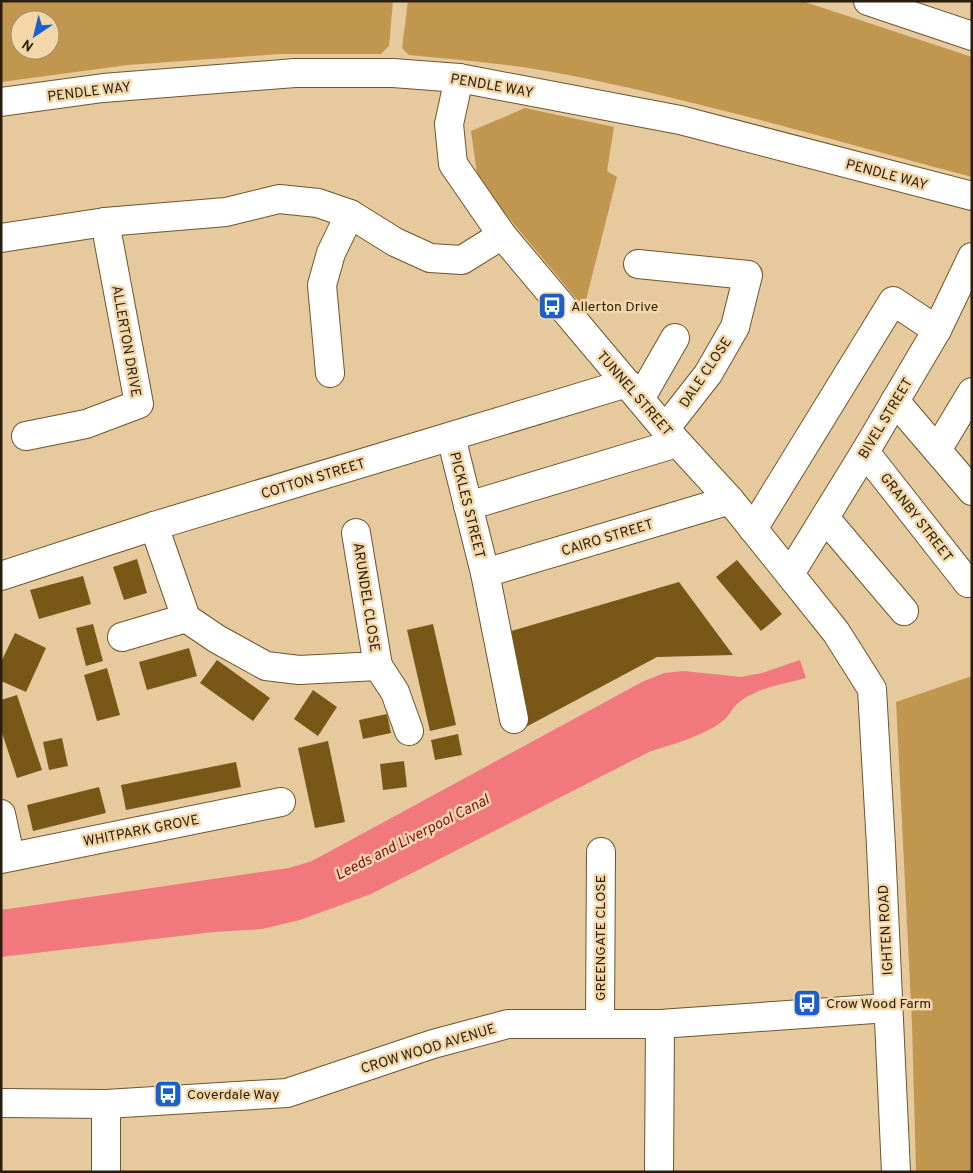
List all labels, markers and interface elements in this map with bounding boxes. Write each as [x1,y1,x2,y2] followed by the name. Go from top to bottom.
[10,10,60,60] north arrow
[19,35,37,54] text: N
[449,71,535,102] street label: PENDLE WAY
[46,79,132,106] street label: PENDLE WAY
[844,156,929,195] street label: PENDLE WAY
[107,284,144,398] street label: ALLERTON DRIVE
[537,291,567,321] bus stop icon: Allerton Drive
[571,299,658,316] place label: Allerton Drive
[676,334,736,411] street label: DALE CLOSE
[592,348,675,440] street label: TUNNEL STREET
[855,375,917,462] street label: BIVEL STREET
[445,450,488,560] street label: PICKLES STREET
[259,456,368,503] street label: COTTON STREET
[876,470,956,566] street label: GRANBY STREET
[559,516,655,560] street label: CAIRO STREET
[348,541,383,653] street label: ARUNDEL CLOSE
[332,791,494,886] water label: Leeds and Liverpool Canal
[82,812,201,851] street label: WHITPARK GROVE
[593,875,610,1001] street label: GREENGATE CLOSE
[876,884,897,976] street label: IGHTEN ROAD
[792,988,822,1018] bus stop icon: Crow Wood Farm
[826,996,931,1013] place label: Crow Wood Farm
[359,1021,498,1078] street label: CROW WOOD AVENUE
[153,1079,183,1109] bus stop icon: Coverdale Way
[187,1087,279,1104] place label: Coverdale Way

